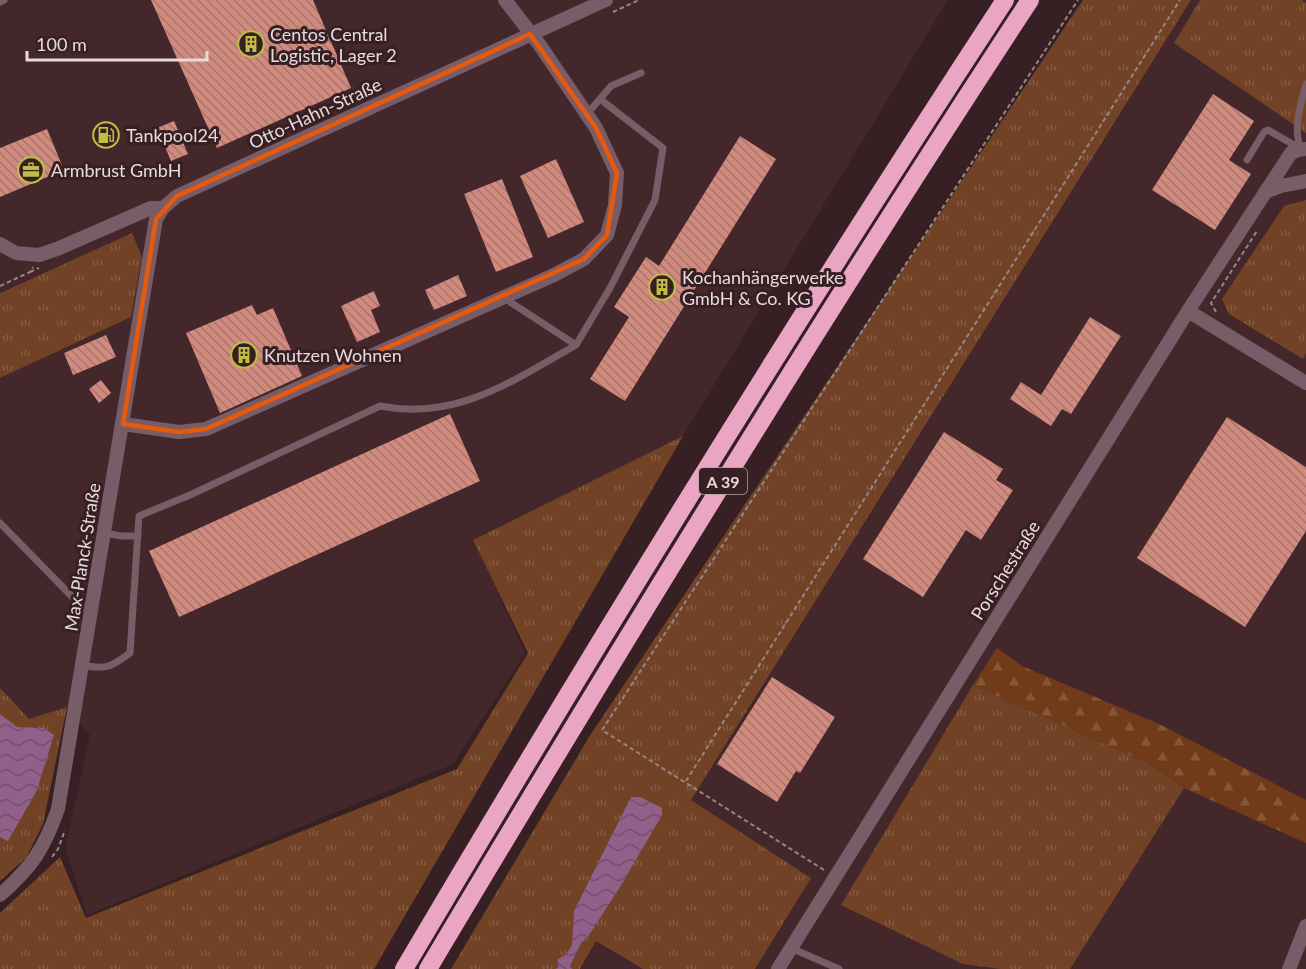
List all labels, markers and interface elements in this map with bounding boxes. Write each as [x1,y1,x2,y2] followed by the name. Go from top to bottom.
[270,23,397,66] place label: Centos Central Logistic, Lager 2
[27,24,207,62] scale bar
[236,29,266,59] building icon: Centos Central Logistic, Lager 2
[36,33,87,55] text: 100 m
[245,73,385,153] street label: Otto-Hahn-Straße
[91,120,121,150] fuel station icon: Tankpool24
[126,124,218,146] place label: Tankpool24
[16,155,46,185] office icon: Armbrust GmbH
[51,159,181,181] place label: Armbrust GmbH
[682,266,844,309] place label: Kochanhängerwerke GmbH & Co. KG
[647,272,677,302] building icon: Kochanhängerwerke GmbH & Co. KG
[229,340,259,370] building icon: Knutzen Wohnen
[264,344,402,366] place label: Knutzen Wohnen
[699,468,747,494] road number: A 39
[59,481,105,633] street label: Max-Planck-Straße
[966,516,1044,624] street label: Porschestraße

